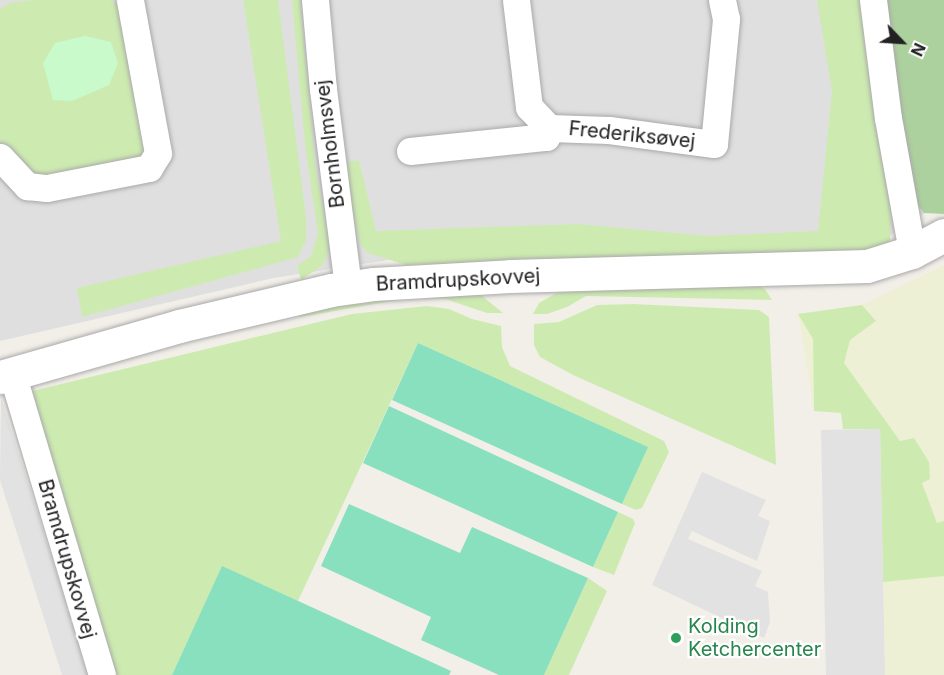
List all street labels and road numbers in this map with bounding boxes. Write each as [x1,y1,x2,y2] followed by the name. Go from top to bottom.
[310,79,350,209] street label: Bornholmsvej
[568,116,696,154] street label: Frederiksøvej
[375,264,541,296] street label: Bramdrupskovvej
[33,477,101,641] street label: Bramdrupskovvej

